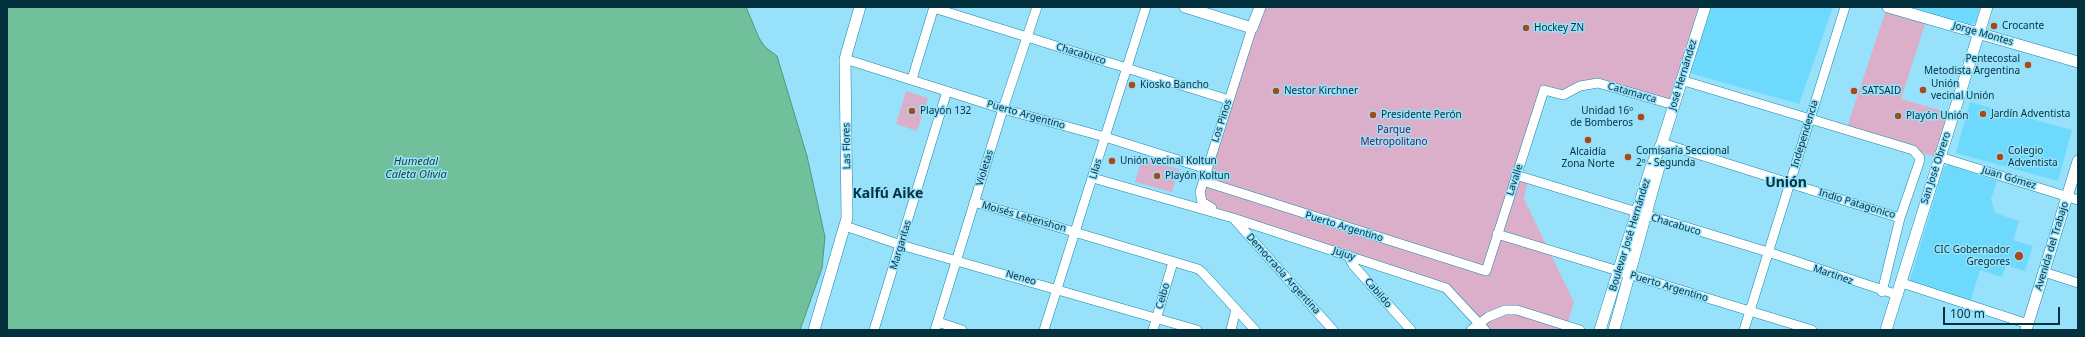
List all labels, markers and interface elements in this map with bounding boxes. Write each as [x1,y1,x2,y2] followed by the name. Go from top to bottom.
[1951,20,2015,48] street label: Jorge Montes
[2002,20,2044,32] place label: Crocante
[1989,21,1999,31] marker: Crocante
[1534,22,1584,34] place label: Hockey ZN
[1521,23,1531,33] marker: Hockey ZN
[1667,38,1699,112] street label: José Hernández
[1055,41,1107,67] street label: Chacabuco
[1924,53,2020,76] place label: Pentecostal Metodista Argentina
[2023,60,2033,70] marker: Pentecostal Metodista Argentina
[1931,78,1994,102] place label: Unión vecinal Unión
[1140,79,1209,91] place label: Kiosko Bancho
[1127,80,1137,90] marker: Kiosko Bancho
[1606,80,1658,106] street label: Catamarca
[1284,85,1358,97] place label: Nestor Kirchner
[1862,85,1901,97] place label: SATSAID
[1918,85,1928,95] marker: Unión vecinal Unión
[1271,86,1281,96] marker: Nestor Kirchner
[1849,86,1859,96] marker: SATSAID
[985,98,1067,132] street label: Puerto Argentino
[1209,98,1235,144] street label: Los Pinos
[1789,99,1821,169] street label: Independencia
[920,105,971,117] place label: Playón 132
[1570,105,1633,128] place label: Unidad 16º de Bomberos
[907,106,917,116] marker: Playón 132
[1991,108,2070,120] place label: Jardín Adventista
[1381,109,1462,121] place label: Presidente Perón
[1978,109,1988,119] marker: Jardín Adventista
[1368,110,1378,120] marker: Presidente Perón
[1906,110,1968,122] place label: Playón Unión
[1893,111,1903,121] marker: Playón Unión
[1636,112,1646,122] marker: Unidad 16º de Bomberos
[841,123,853,169] street label: Las Flores
[1360,124,1428,148] park label: Parque Metropolitano
[1919,130,1953,206] street label: San José Obrero
[1583,135,1593,145] marker: Alcaidía Zona Norte
[1636,145,1729,168] place label: Comisaría Seccional 2º - Segunda
[2008,145,2058,168] place label: Colegio Adventista
[1561,146,1615,170] place label: Alcaidía Zona Norte
[974,149,996,187] street label: Violetas
[1623,152,1633,162] marker: Comisaría Seccional 2º - Segunda
[1995,152,2005,162] marker: Colegio Adventista
[385,155,447,181] water label: Humedal Caleta Olivia
[1120,155,1217,167] place label: Unión vecinal Koltun
[1107,156,1117,166] marker: Unión vecinal Koltun
[1087,157,1105,181] street label: Lilas
[1504,163,1526,197] street label: Lavalle
[1980,164,2038,192] street label: Juan Gómez
[1165,170,1230,182] place label: Playón Koltun
[1152,171,1162,181] marker: Playón Koltun
[1765,175,1807,191] district label: Unión
[1607,177,1653,293] street label: Boulevar José Hernández
[853,186,923,202] district label: Kalfú Aike
[1817,187,1897,221] street label: Indio Patagonico
[980,199,1068,235] street label: Moisés Lebenshon
[2033,200,2071,292] street label: Avenida del Trabajo
[1303,209,1385,245] street label: Puerto Argentino
[1650,212,1702,238] street label: Chacabuco
[888,219,914,271] street label: Margaritas
[1244,231,1322,317] street label: Democracia Argentina
[1934,244,2010,268] place label: CIC Gobernador Gregores
[1331,245,1357,263] street label: Jujuy
[2013,250,2025,262] marker: CIC Gobernador Gregores
[1811,263,1855,287] street label: Martinez
[1004,268,1038,288] street label: Neneo
[1628,269,1710,305] street label: Puerto Argentino
[1362,276,1394,310] street label: Cabildo
[1154,281,1172,311] street label: Ceibo
[1945,299,2062,325] scale bar
[1950,305,1985,322] text: 100 m

